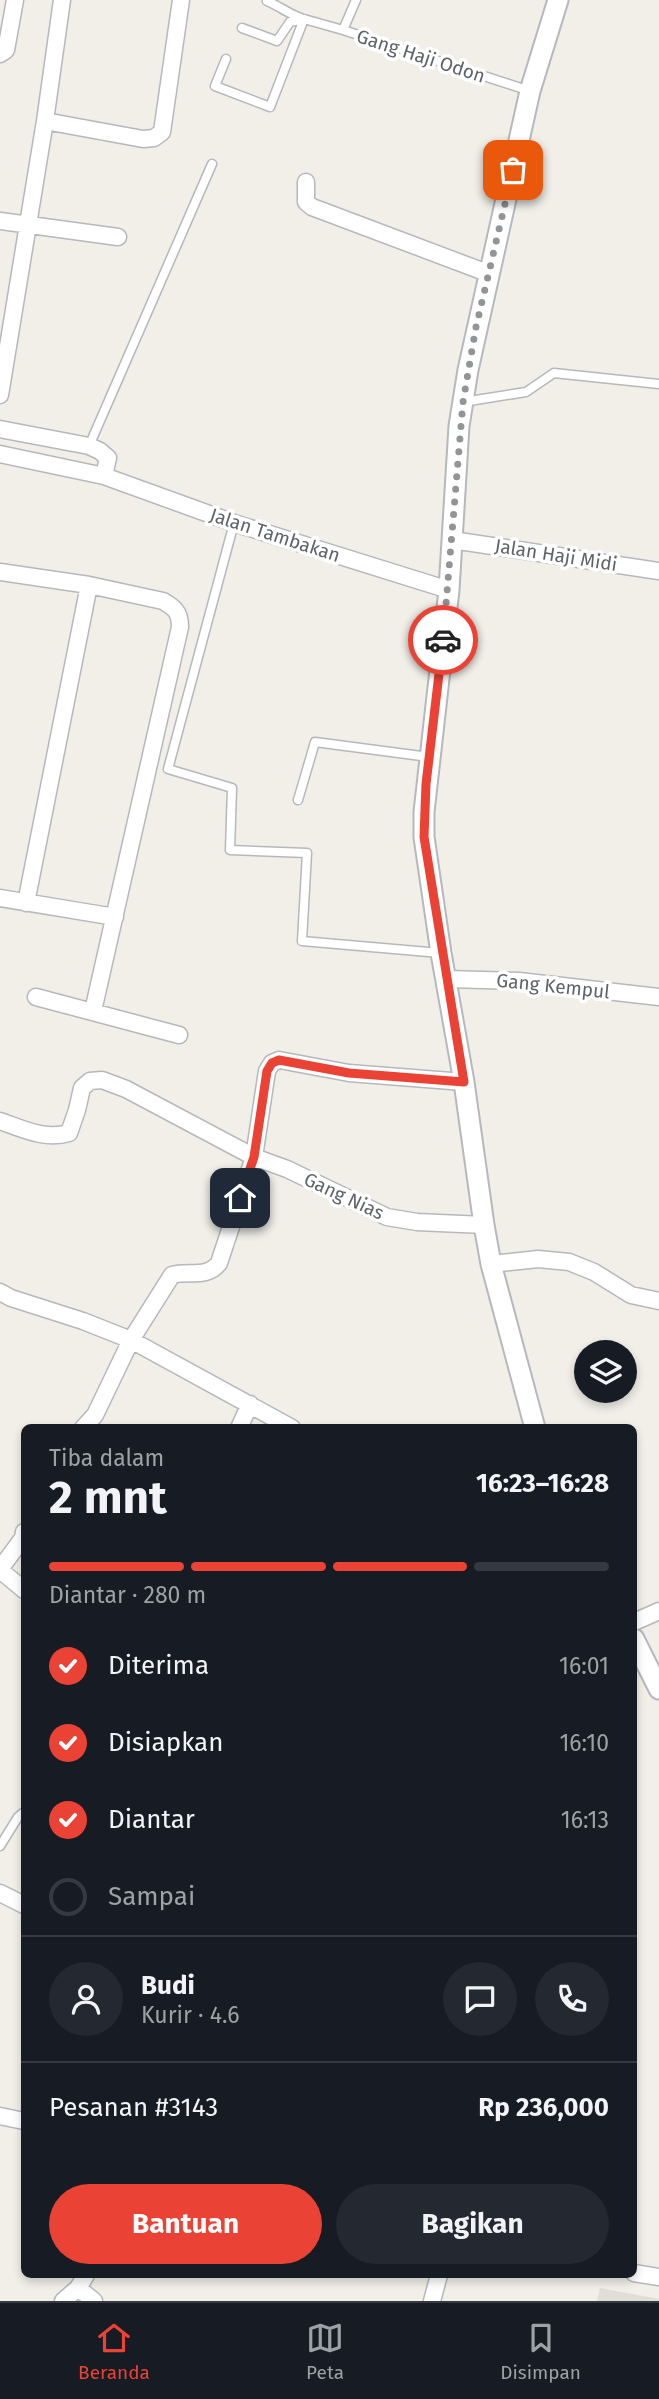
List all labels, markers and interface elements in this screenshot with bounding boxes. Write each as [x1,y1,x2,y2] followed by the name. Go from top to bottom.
[354,24,488,88] street label: Gang Haji Odon
[483,140,543,200] pin
[494,151,532,189] icon: bag
[207,503,343,567] street label: Jalan Tambakan
[493,534,619,576] street label: Jalan Haji Midi
[408,605,478,675] courier
[424,621,462,659] icon: car
[495,969,611,1003] street label: Gang Kempul
[300,1167,388,1225] street label: Gang Nias
[210,1168,270,1228] pin
[221,1179,259,1217] icon: home
[574,1340,637,1403] map controls
[574,1340,637,1403] button: layers
[49,1444,164,1472] text: Tiba dalam
[476,1468,609,1499] text: 16:23–16:28
[49,1470,167,1525] text: 2 mnt
[49,1581,206,1609] text: Diantar · 280 m
[49,1647,87,1685] icon: check
[108,1650,209,1681] text: Diterima
[559,1652,609,1680] text: 16:01
[49,1724,87,1762] icon: check
[108,1727,223,1758] text: Disiapkan
[559,1729,609,1757] text: 16:10
[49,1801,87,1839] icon: check
[108,1804,195,1835] text: Diantar
[561,1806,609,1834] text: 16:13
[108,1881,195,1912] text: Sampai
[49,1962,123,2036] button: person
[443,1962,517,2036] button: chat
[535,1962,609,2036] button: phone
[141,1970,195,2001] text: Budi
[141,2001,239,2029] text: Kurir · 4.6
[49,2092,218,2123] text: Pesanan #3143
[478,2092,609,2123] text: Rp 236,000
[49,2184,322,2264] button: Bantuan
[336,2184,609,2264] button: Bagikan
[78,2319,150,2384] tab: Beranda
[306,2319,344,2384] tab: Peta
[500,2319,581,2384] tab: Disimpan

